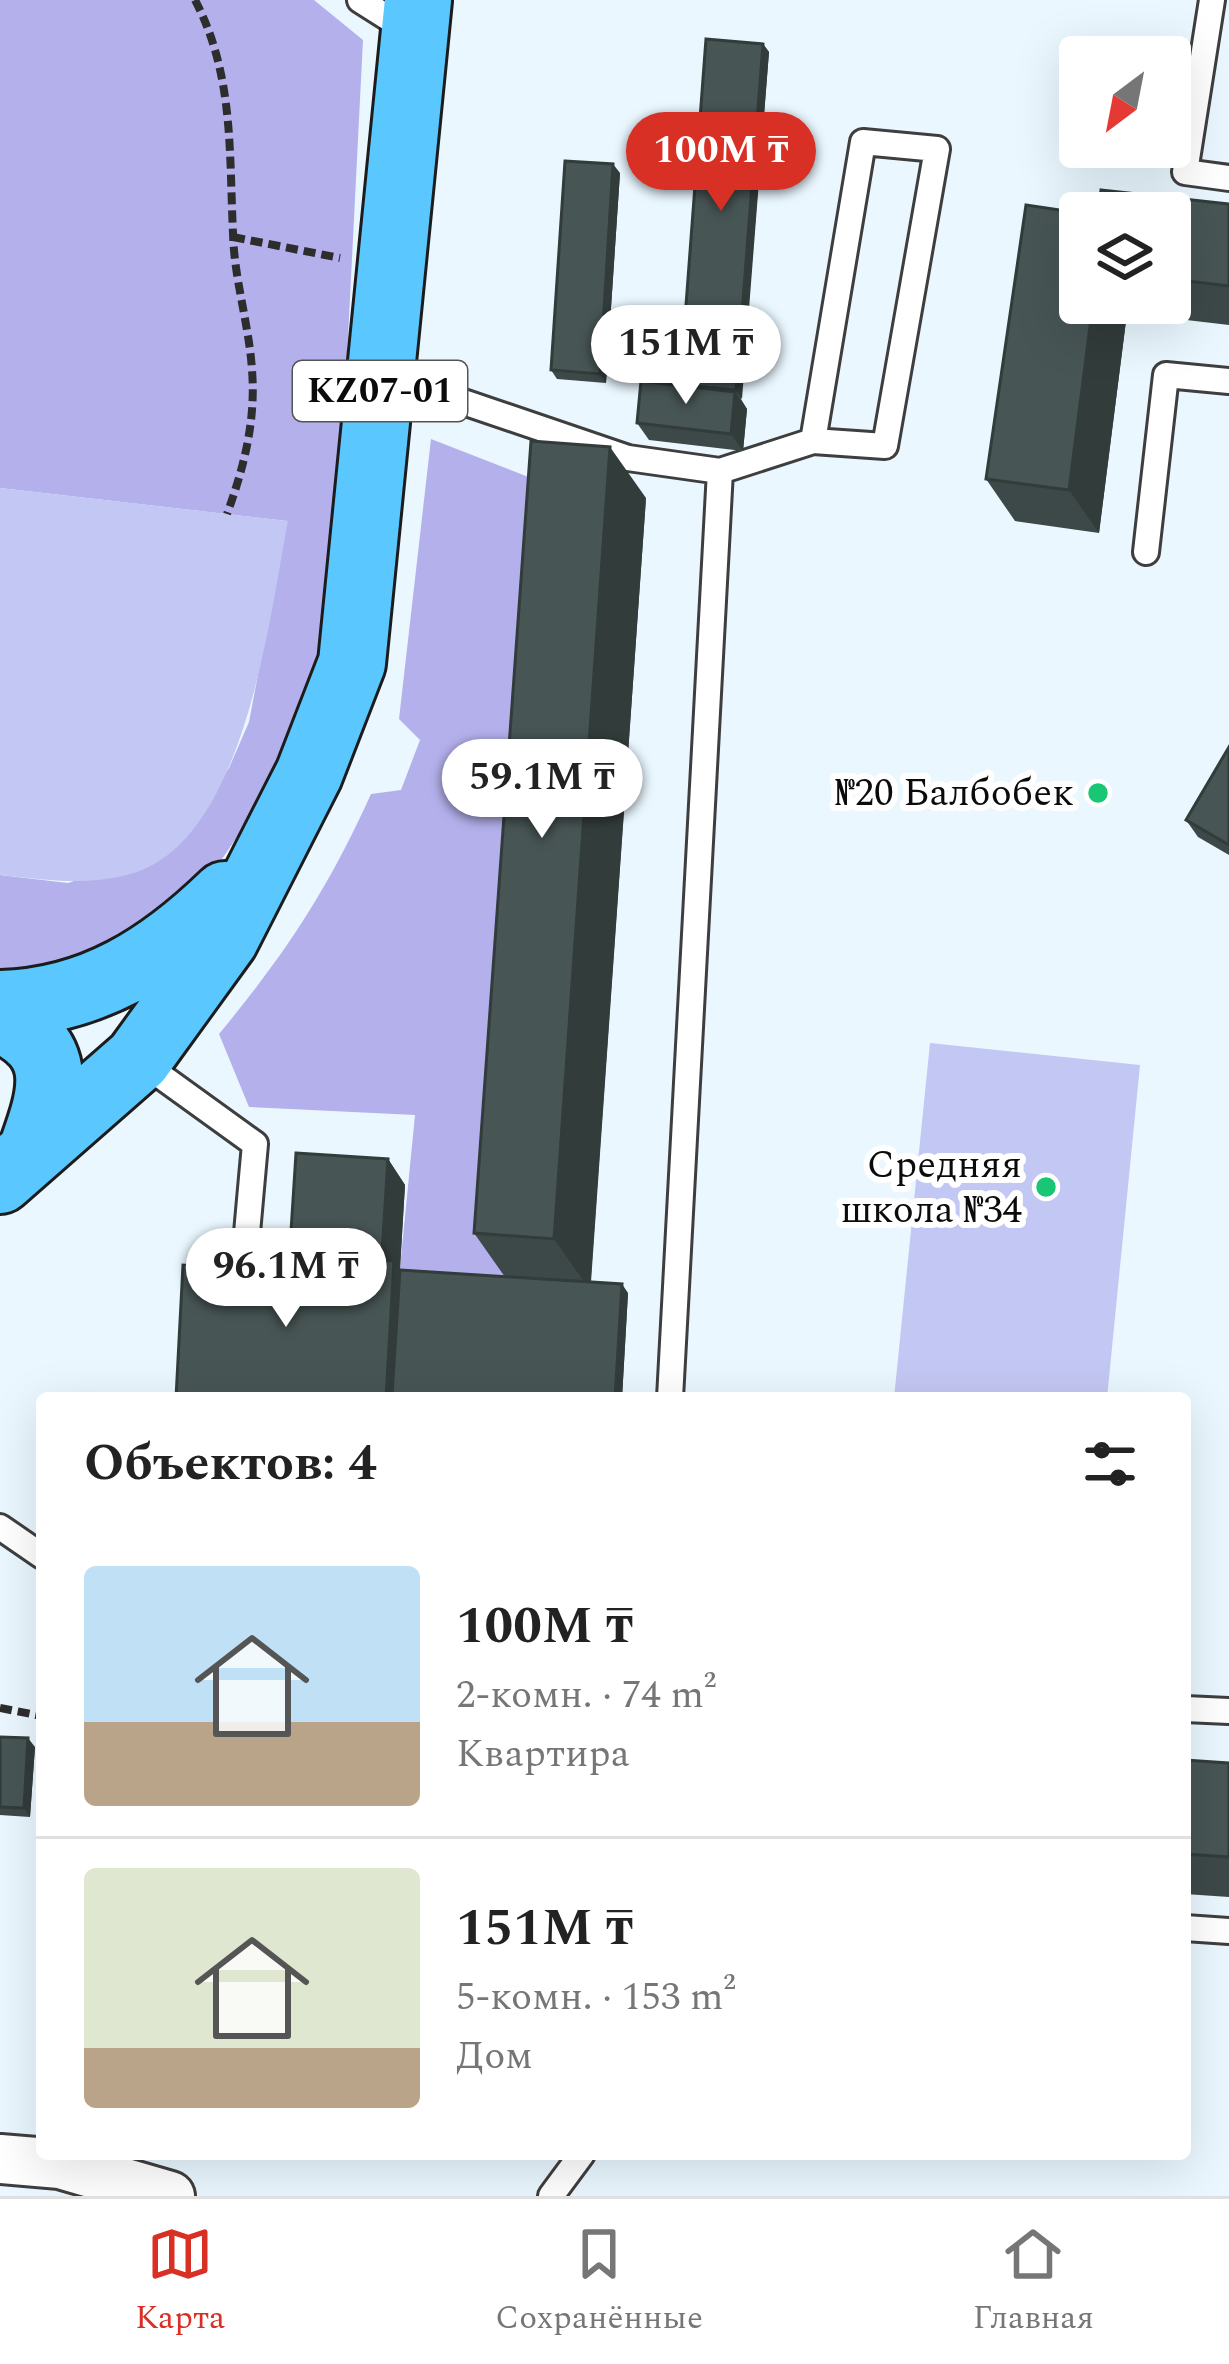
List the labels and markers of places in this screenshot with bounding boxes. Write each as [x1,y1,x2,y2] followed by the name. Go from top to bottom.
[623,112,819,214] pin: 100M ₸
[588,305,784,407] pin: 151M ₸
[431,739,653,841] pin: 59.1M ₸
[835,764,1074,823] place label: №20 Балбобек
[1085,780,1111,806] marker: №20 Балбобек
[840,1136,1022,1240] place label: Средняя школа №34
[1033,1174,1059,1200] marker: Средняя школа №34
[175,1228,397,1330] pin: 96.1M ₸

